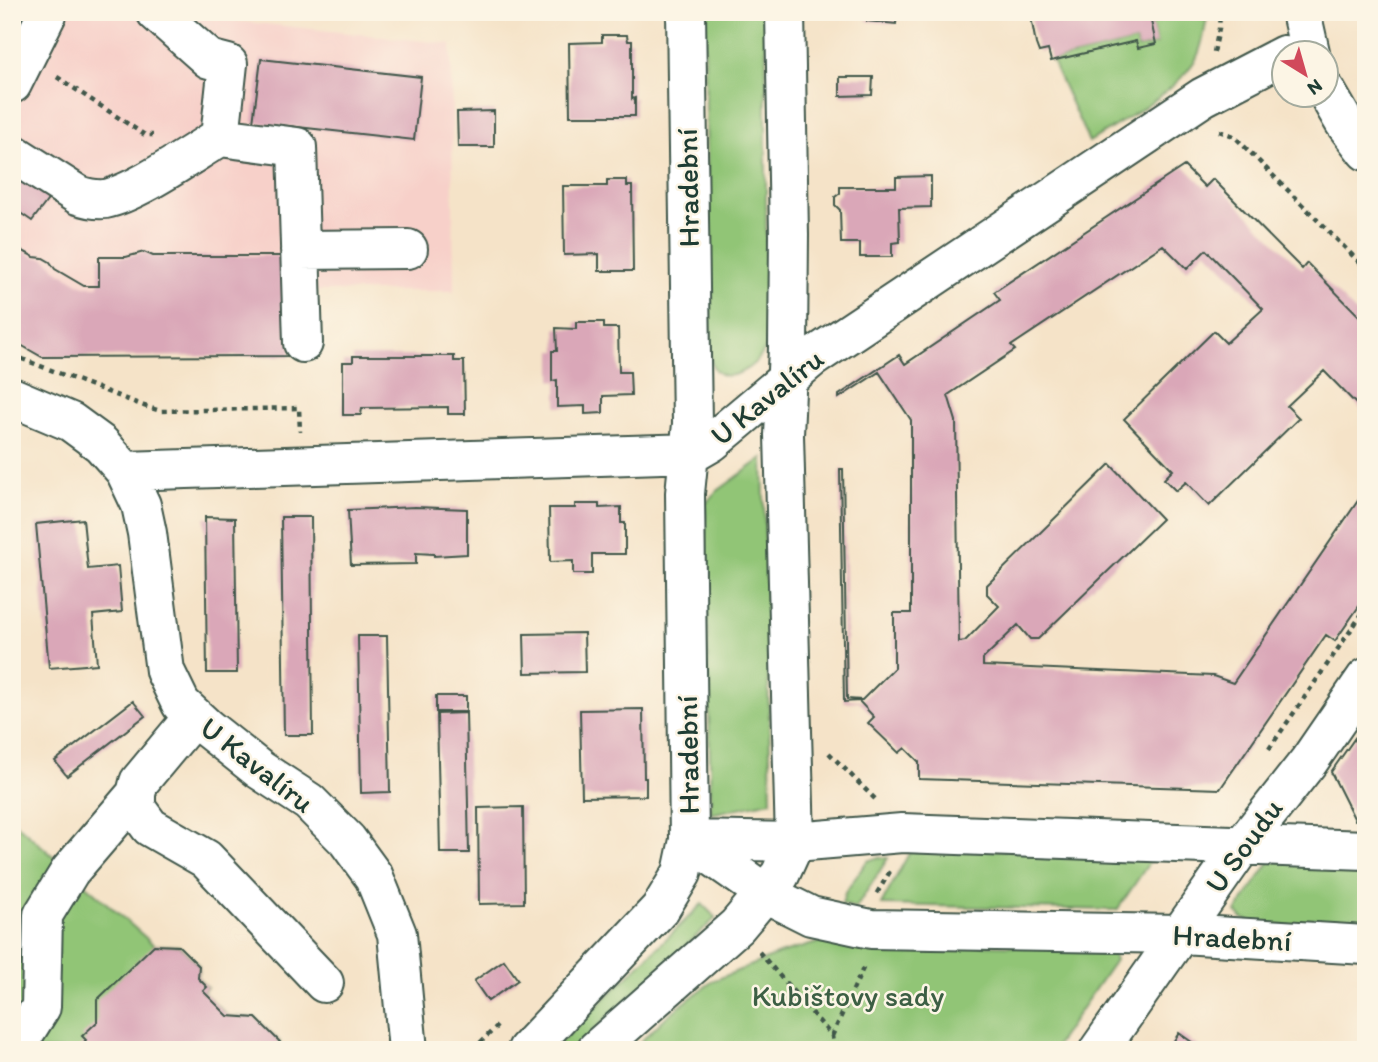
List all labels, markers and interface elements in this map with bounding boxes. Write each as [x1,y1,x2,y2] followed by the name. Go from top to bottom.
[1270,38,1340,108] north arrow
[1303,74,1327,100] text: N
[668,128,707,248] street label: Hradební
[703,340,831,453] street label: U Kavalíru
[668,695,707,815] street label: Hradební
[193,709,322,821] street label: U Kavalíru
[1197,791,1291,900] street label: U Soudu
[1172,916,1293,959] street label: Hradební
[752,977,944,1014] park label: Kubištovy sady

